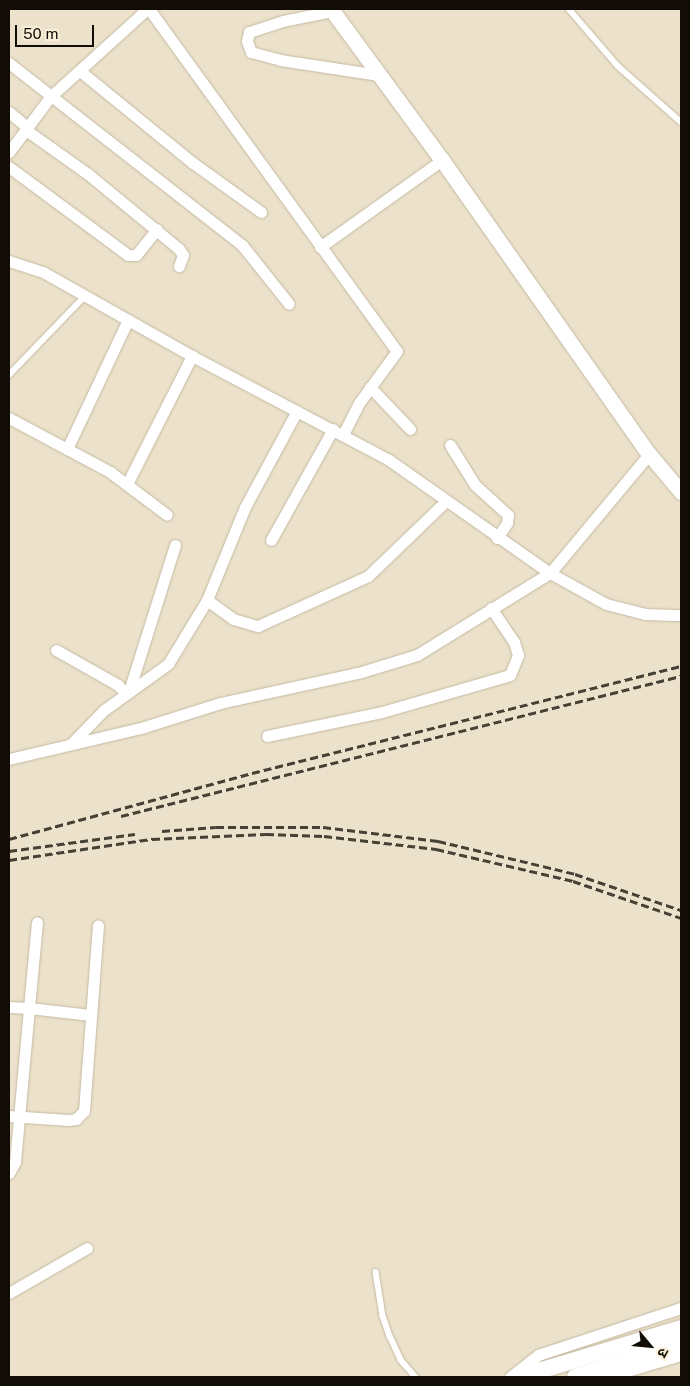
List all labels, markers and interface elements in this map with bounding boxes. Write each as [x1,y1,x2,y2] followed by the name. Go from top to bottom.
[18,15,96,47] scale bar
[23,25,58,42] text: 50 m
[625,1321,675,1371] north arrow
[654,1346,672,1360] text: उ

